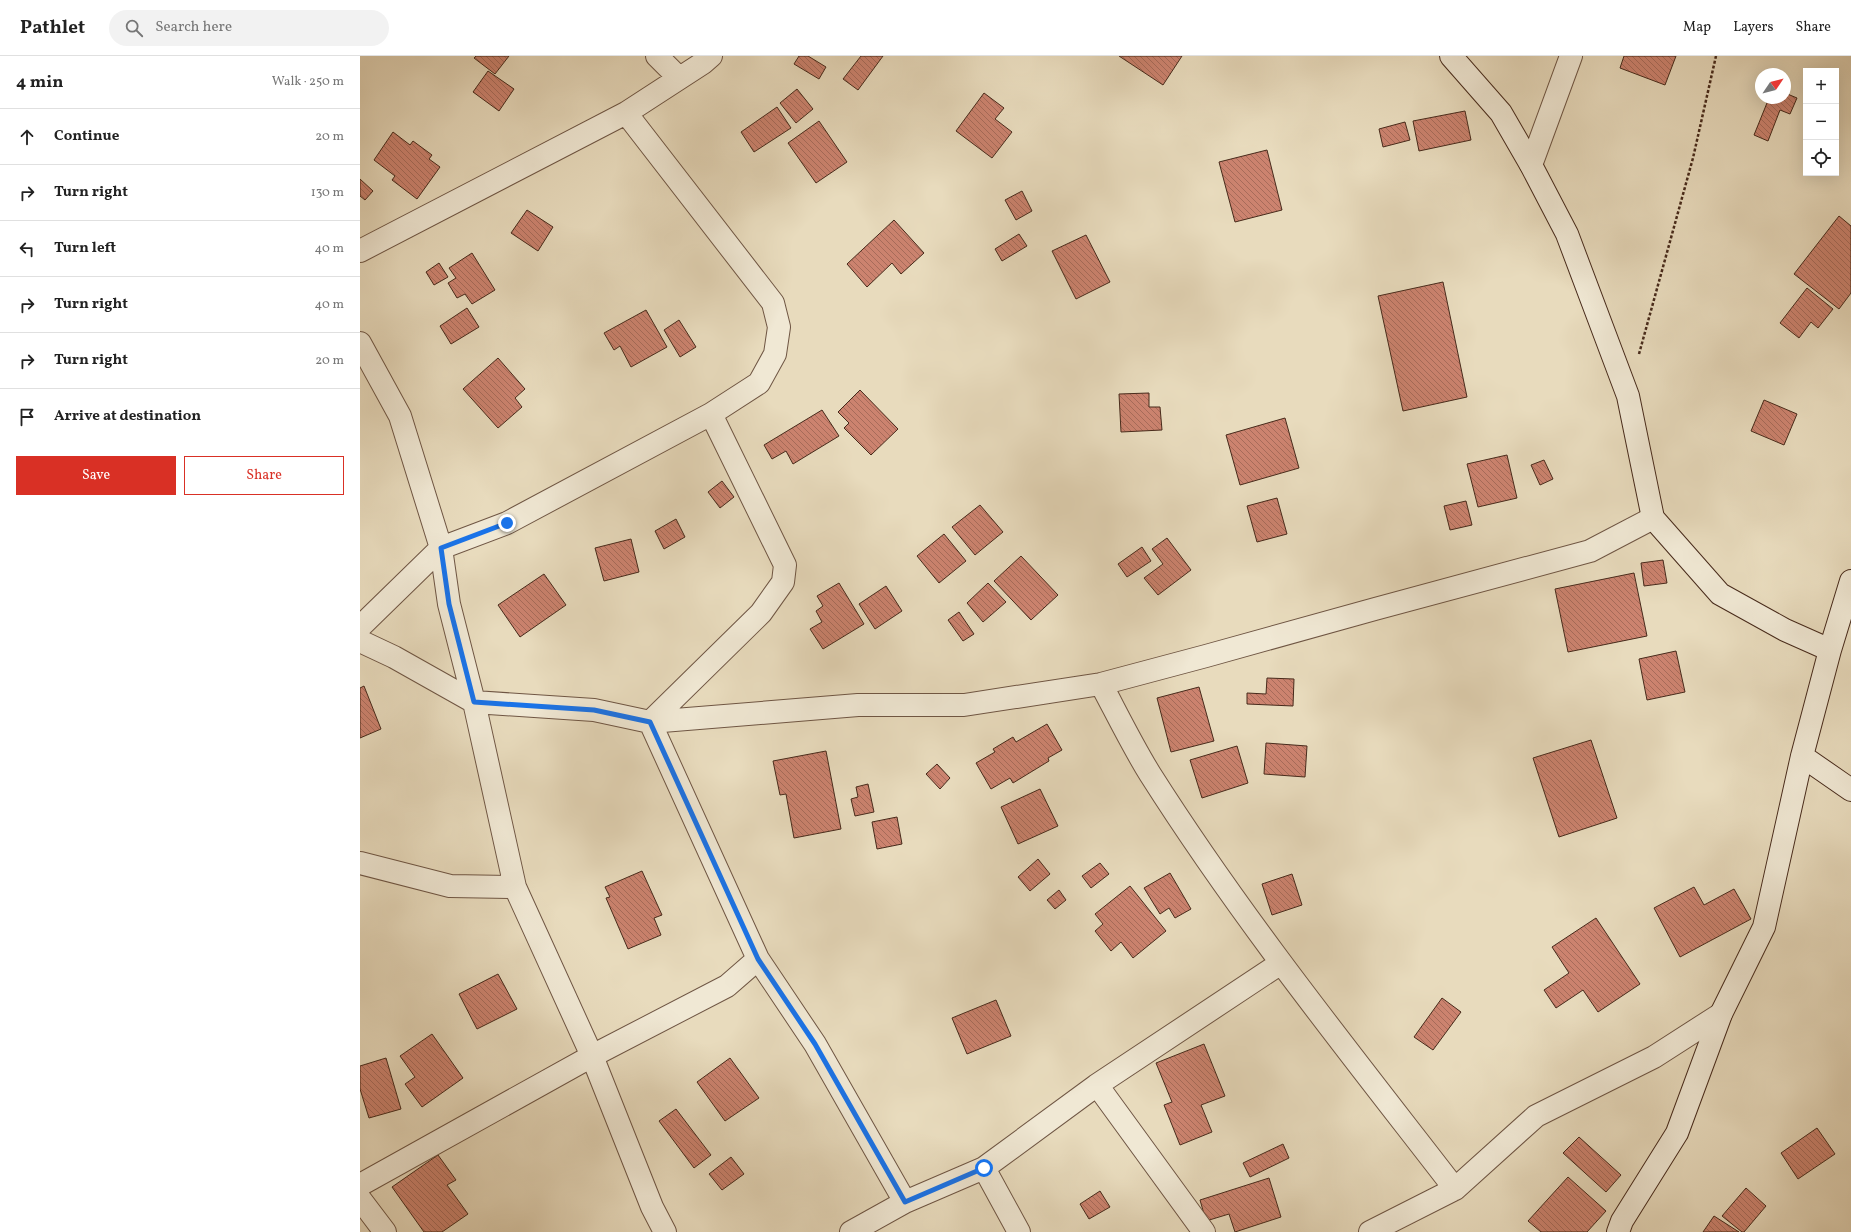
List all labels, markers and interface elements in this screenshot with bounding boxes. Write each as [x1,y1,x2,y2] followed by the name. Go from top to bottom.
[109,10,389,46] search box
[20,15,85,41] text: Pathlet
[123,17,145,39] icon: search
[155,17,232,38] text: Search here
[1683,18,1711,37] text: Map
[1733,18,1773,37] text: Layers
[1795,18,1831,37] text: Share
[1755,68,1791,104] north arrow
[1803,68,1839,176] map controls
[1803,68,1839,104] button: +
[16,71,63,94] text: 4 min
[272,73,344,91] text: Walk · 250 m
[1803,104,1839,140] button: −
[16,126,38,148] icon: ahead
[54,126,119,147] text: Continue
[315,128,344,146] text: 20 m
[1803,140,1839,176] button: locate
[16,182,38,204] icon: right
[54,182,128,203] text: Turn right
[311,184,344,202] text: 130 m
[16,238,38,260] icon: left
[54,238,116,259] text: Turn left
[315,240,344,258] text: 40 m
[16,294,38,316] icon: right
[54,294,128,315] text: Turn right
[315,296,344,314] text: 40 m
[16,350,38,372] icon: right
[54,350,128,371] text: Turn right
[315,352,344,370] text: 20 m
[16,406,38,428] icon: arrive
[54,406,201,427] text: Arrive at destination
[16,456,176,495] button: Save
[184,456,344,495] button: Share
[498,514,516,532] route end
[975,1159,993,1177] route start

